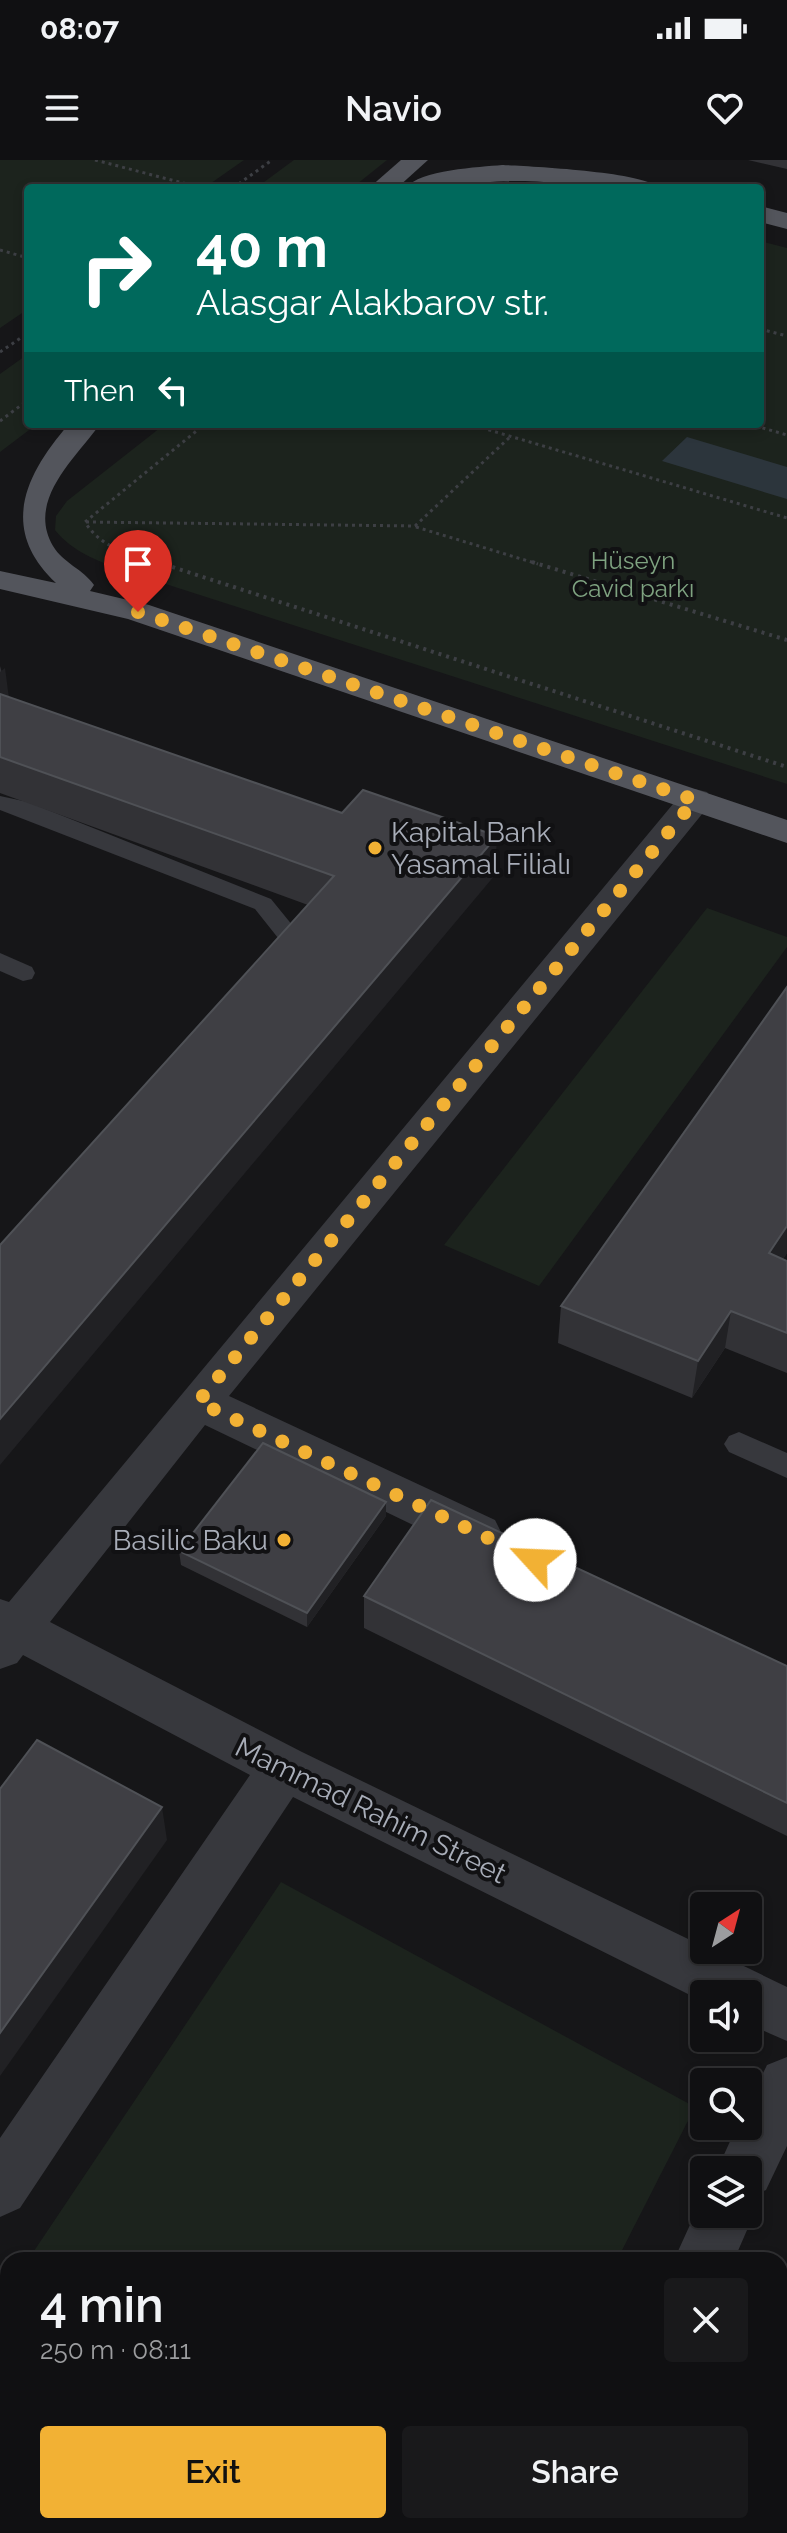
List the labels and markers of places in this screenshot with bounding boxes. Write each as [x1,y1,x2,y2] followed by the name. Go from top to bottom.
[104,530,172,612] pin
[391,816,571,881] place label: Kapital Bank Yasamal Filialı
[366,839,384,857] marker: Kapital Bank Yasamal Filialı
[113,1524,268,1557] place label: Basilic Baku
[275,1531,293,1549] marker: Basilic Baku

